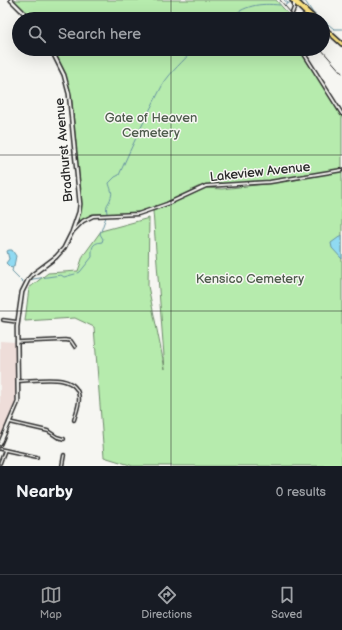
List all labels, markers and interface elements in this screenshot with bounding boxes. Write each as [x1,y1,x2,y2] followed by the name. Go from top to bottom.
[12,12,330,56] search box
[26,23,48,45] icon: search
[58,25,141,44] text: Search here
[51,97,77,203] street label: Bradhurst Avenue
[105,110,197,141] park label: Gate of Heaven Cemetery
[209,159,311,185] street label: Lakeview Avenue
[196,271,304,287] park label: Kensico Cemetery
[16,482,73,502] text: Nearby
[276,484,326,500] text: 0 results
[40,584,62,621] tab: Map
[141,584,192,621] tab: Directions
[271,584,302,621] tab: Saved

